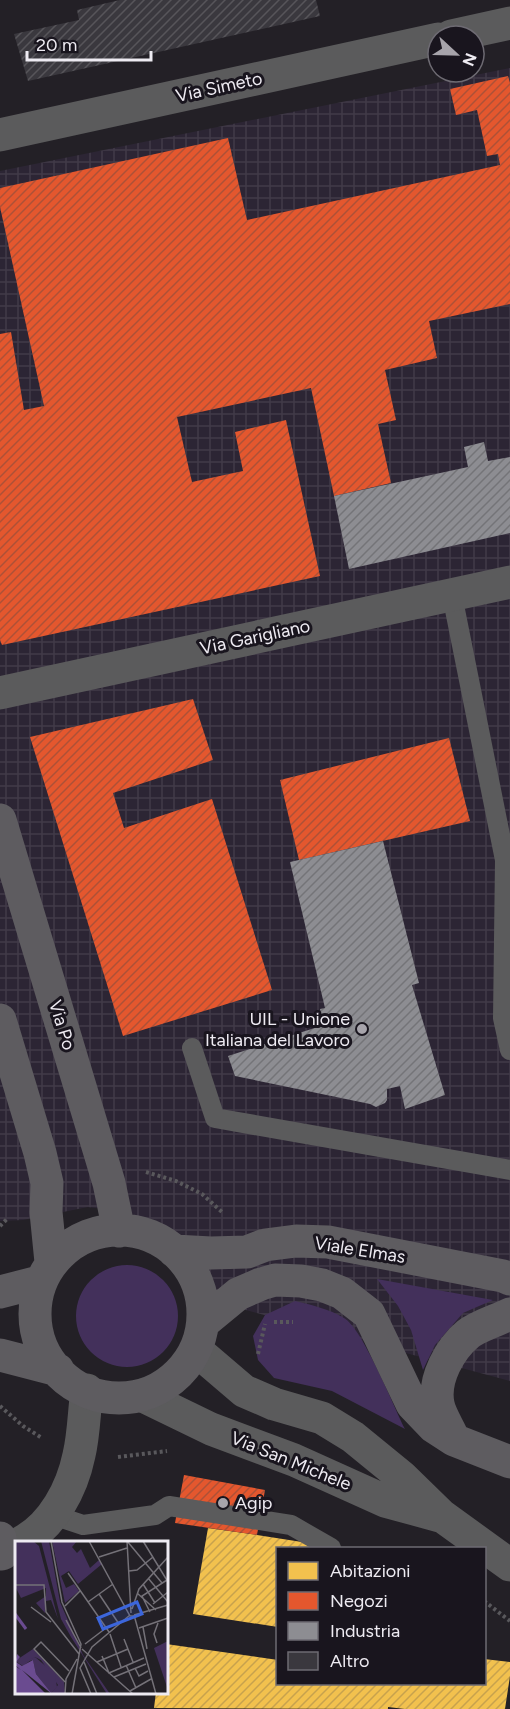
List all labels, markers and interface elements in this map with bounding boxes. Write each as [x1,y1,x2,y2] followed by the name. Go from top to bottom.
[27,24,152,62] scale bar
[426,24,486,84] north arrow
[36,34,77,56] text: 20 m
[458,50,481,69] text: N
[174,67,264,107] street label: Via Simeto
[198,615,312,659] street label: Via Garigliano
[44,997,80,1053] street label: Via Po
[205,1008,350,1051] place label: UIL - Unione Italiana del Lavoro
[355,1022,369,1036] marker: UIL - Unione Italiana del Lavoro
[313,1232,407,1268] street label: Viale Elmas
[228,1427,355,1495] street label: Via San Michele
[235,1492,272,1514] place label: Agip
[216,1496,230,1510] marker: Agip
[15,1541,168,1694] inset map
[276,1547,486,1685] legend
[330,1560,411,1582] text: Abitazioni
[330,1590,388,1612] text: Negozi
[330,1620,400,1642] text: Industria
[330,1650,369,1672] text: Altro

